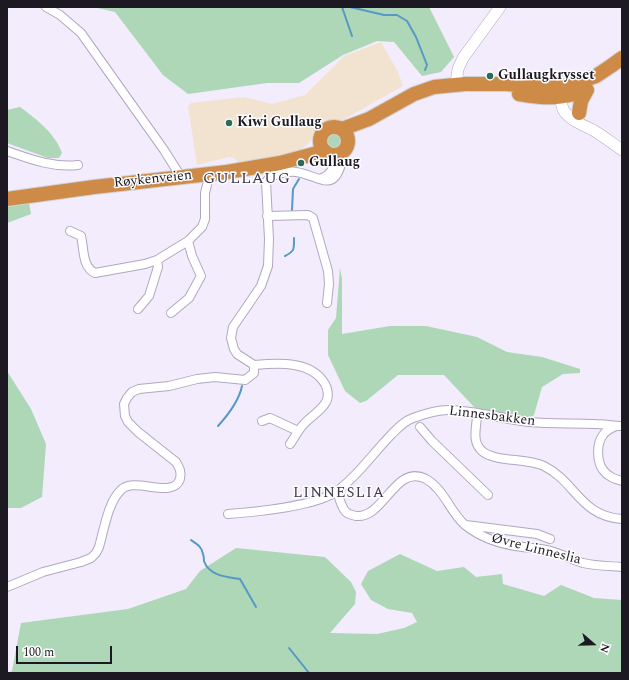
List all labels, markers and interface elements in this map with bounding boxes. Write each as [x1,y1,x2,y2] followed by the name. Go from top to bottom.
[498,68,595,84] place label: Gullaugkrysset
[485,71,495,81] marker: Gullaugkrysset
[237,115,322,131] place label: Kiwi Gullaug
[224,118,234,128] marker: Kiwi Gullaug
[309,155,360,171] place label: Gullaug
[296,158,306,168] marker: Gullaug
[113,168,193,192] street label: Røykenveien
[203,170,291,190] district label: GULLAUG
[448,403,536,431] street label: Linnesbakken
[293,485,385,503] district label: LINNESLIA
[489,531,583,569] street label: Øvre Linneslia
[573,624,613,664] north arrow
[18,638,114,664] scale bar
[595,641,614,655] text: N
[23,643,54,662] text: 100 m

